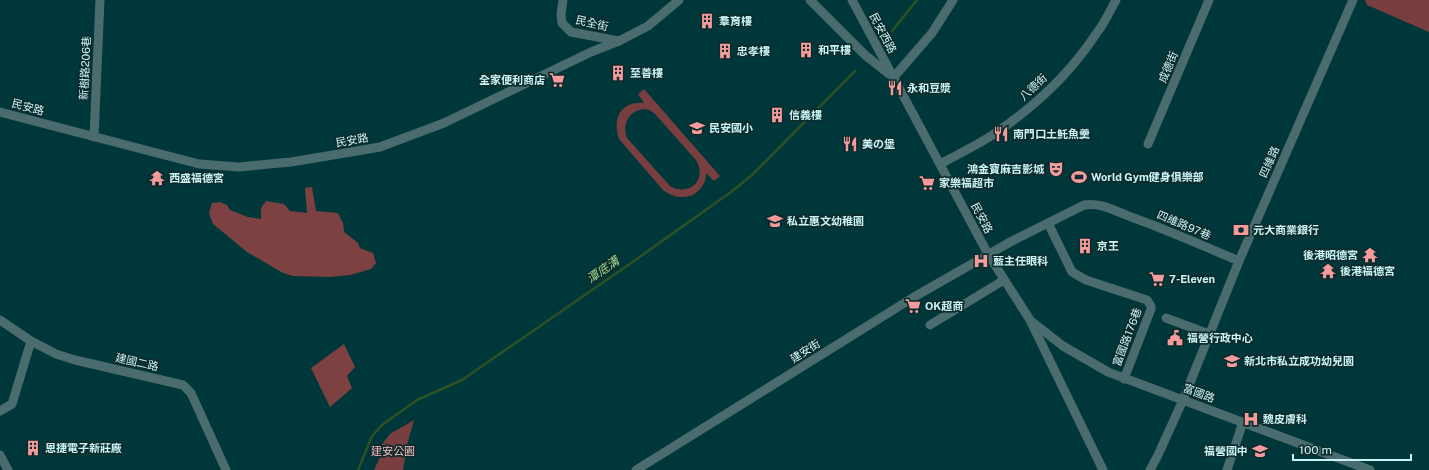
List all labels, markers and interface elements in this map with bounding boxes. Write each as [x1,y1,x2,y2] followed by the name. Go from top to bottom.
[867,11,899,55] street label: 民安西路
[698,12,716,30] building icon: 羣育樓
[575,13,609,33] street label: 民全街
[719,15,752,27] place label: 羣育樓
[77,36,93,100] street label: 新樹路206巷
[797,41,815,59] building icon: 和平樓
[716,42,734,60] building icon: 忠孝樓
[818,44,851,56] place label: 和平樓
[737,45,770,57] place label: 忠孝樓
[1156,49,1180,85] street label: 成德街
[609,64,627,82] building icon: 至善樓
[630,67,663,79] place label: 至善樓
[548,71,566,89] supermarket icon: 全家便利商店
[1017,71,1049,103] street label: 八德街
[479,74,545,86] place label: 全家便利商店
[886,79,904,97] restaurant icon: 永和豆漿
[907,82,951,94] place label: 永和豆漿
[11,97,45,117] street label: 民安路
[768,106,786,124] building icon: 信義樓
[789,109,822,121] place label: 信義樓
[688,119,706,137] school or university icon: 民安國小
[709,122,753,134] place label: 民安國小
[992,125,1010,143] restaurant icon: 南門口土魠魚羹
[1013,128,1090,140] place label: 南門口土魠魚羹
[335,131,369,149] street label: 民安路
[841,135,859,153] restaurant icon: 美の堡
[862,138,895,150] place label: 美の堡
[1257,144,1281,180] street label: 四維路
[1047,160,1065,178] theatre icon: 鴻金寶麻吉影城
[967,163,1045,175] place label: 鴻金寶麻吉影城
[1070,168,1088,186] sports icon: World Gym健身俱樂部
[148,169,166,187] temple icon: 西盛福德宮
[1091,171,1204,183] place label: World Gym健身俱樂部
[169,172,224,184] place label: 西盛福德宮
[918,174,936,192] supermarket icon: 家樂福超市
[939,177,994,189] place label: 家樂福超市
[969,201,995,235] street label: 民安路
[1155,208,1213,242] street label: 四維路97巷
[766,212,784,230] school or university icon: 私立惠文幼稚園
[786,215,864,227] place label: 私立惠文幼稚園
[1232,221,1250,239] bank icon: 元大商業銀行
[1253,224,1319,236] place label: 元大商業銀行
[1076,237,1094,255] building icon: 京王
[1097,240,1119,252] place label: 京王
[1361,246,1379,264] temple icon: 後港昭德宮
[1303,249,1358,261] place label: 後港昭德宮
[972,252,990,270] hospital icon: 藍主任眼科
[584,253,623,286] water label: 潭底溝
[993,255,1048,267] place label: 藍主任眼科
[1319,262,1337,280] temple icon: 後港福德宮
[1340,265,1395,277] place label: 後港福德宮
[1148,270,1166,288] supermarket icon: 7-Eleven
[1169,273,1215,285] place label: 7-Eleven
[904,297,922,315] supermarket icon: OK超商
[925,300,963,312] place label: OK超商
[1110,306,1144,368] street label: 富國路176巷
[1166,329,1184,347] public building icon: 福營行政中心
[1187,332,1253,344] place label: 福營行政中心
[788,337,822,365] street label: 建安街
[114,351,160,373] street label: 建國二路
[1223,352,1241,370] school or university icon: 新北市私立成功幼兒園
[1244,355,1354,367] place label: 新北市私立成功幼兒園
[1181,382,1217,404] street label: 富國路
[1242,410,1260,428] hospital icon: 魏皮膚科
[1263,413,1307,425] place label: 魏皮膚科
[1293,436,1411,462] scale bar
[24,439,42,457] building icon: 恩捷電子新莊廠
[45,442,122,454] place label: 恩捷電子新莊廠
[1251,442,1269,460] school or university icon: 福營國中
[1299,443,1332,457] text: 100 m
[371,445,415,457] park label: 建安公園
[1204,445,1248,457] place label: 福營國中

